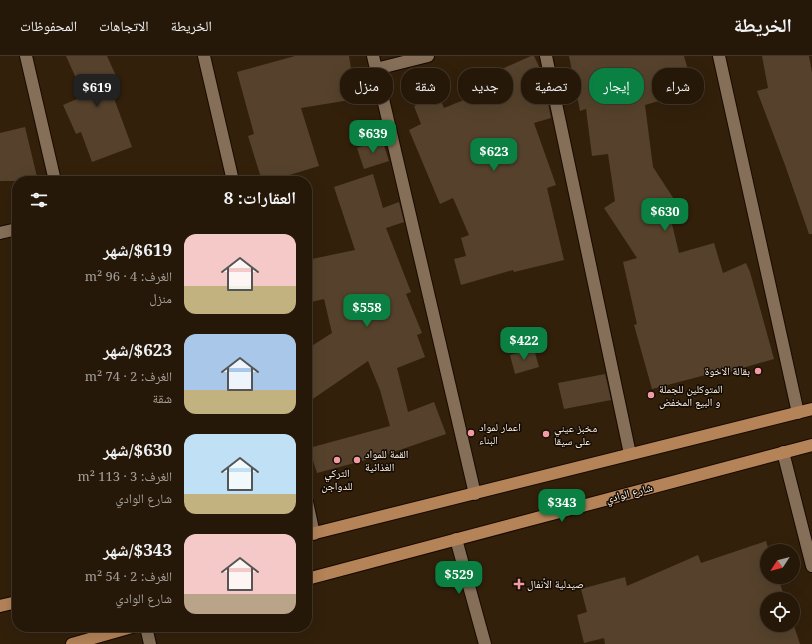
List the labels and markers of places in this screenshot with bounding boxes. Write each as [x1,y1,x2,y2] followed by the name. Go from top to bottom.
[73,74,121,108] pin: $619
[349,120,397,154] pin: $639
[470,138,518,172] pin: $623
[641,198,689,232] pin: $630
[343,294,391,328] pin: $558
[500,327,548,361] pin: $422
[705,363,750,378] place label: بقالة الاخوة
[753,366,763,376] marker: بقالة الاخوة
[659,381,723,409] place label: المتوكلين للجملة و البيع المخفض
[646,390,656,400] marker: المتوكلين للجملة و البيع المخفض
[479,419,521,447] place label: اعمار لمواد البناء
[554,420,597,448] place label: مخبز عيني على سيقا
[466,428,476,438] marker: اعمار لمواد البناء
[541,429,551,439] marker: مخبز عيني على سيقا
[365,446,408,474] place label: القمة للمواد الغذائية
[332,455,342,465] marker: التركي للدواجن
[352,455,362,465] marker: القمة للمواد الغذائية
[321,465,353,493] place label: التركي للدواجن
[538,489,586,523] pin: $343
[435,561,483,595] pin: $529
[527,576,584,591] place label: صيدلية الأنفال
[514,579,524,589] marker: صيدلية الأنفال

